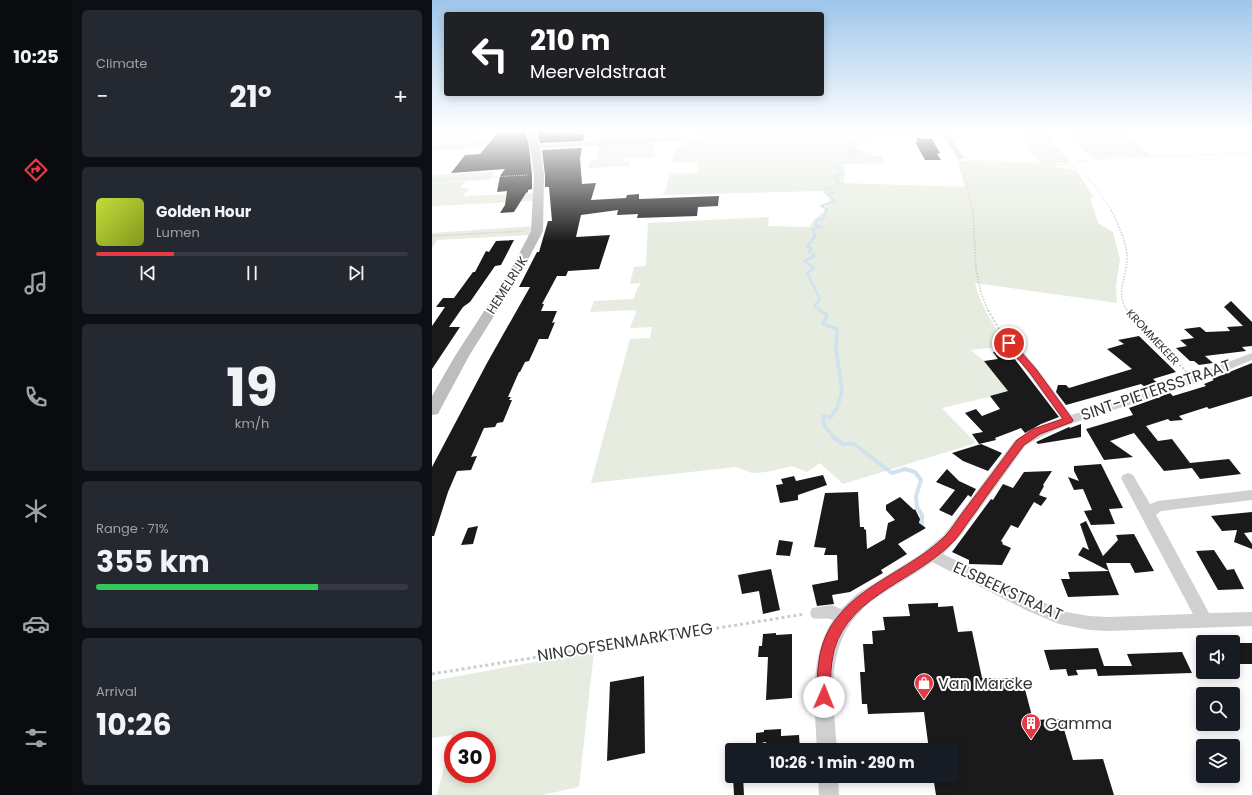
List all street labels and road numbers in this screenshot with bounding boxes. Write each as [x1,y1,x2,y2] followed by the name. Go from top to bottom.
[482,252,532,318] street label: HEMELRIJK
[1123,306,1183,369] street label: KROMMEKEER
[1078,353,1234,427] street label: SINT-PIETERSSTRAAT
[950,556,1067,627] street label: ELSBEEKSTRAAT
[536,617,714,667] street label: NINOOFSENMARKTWEG

